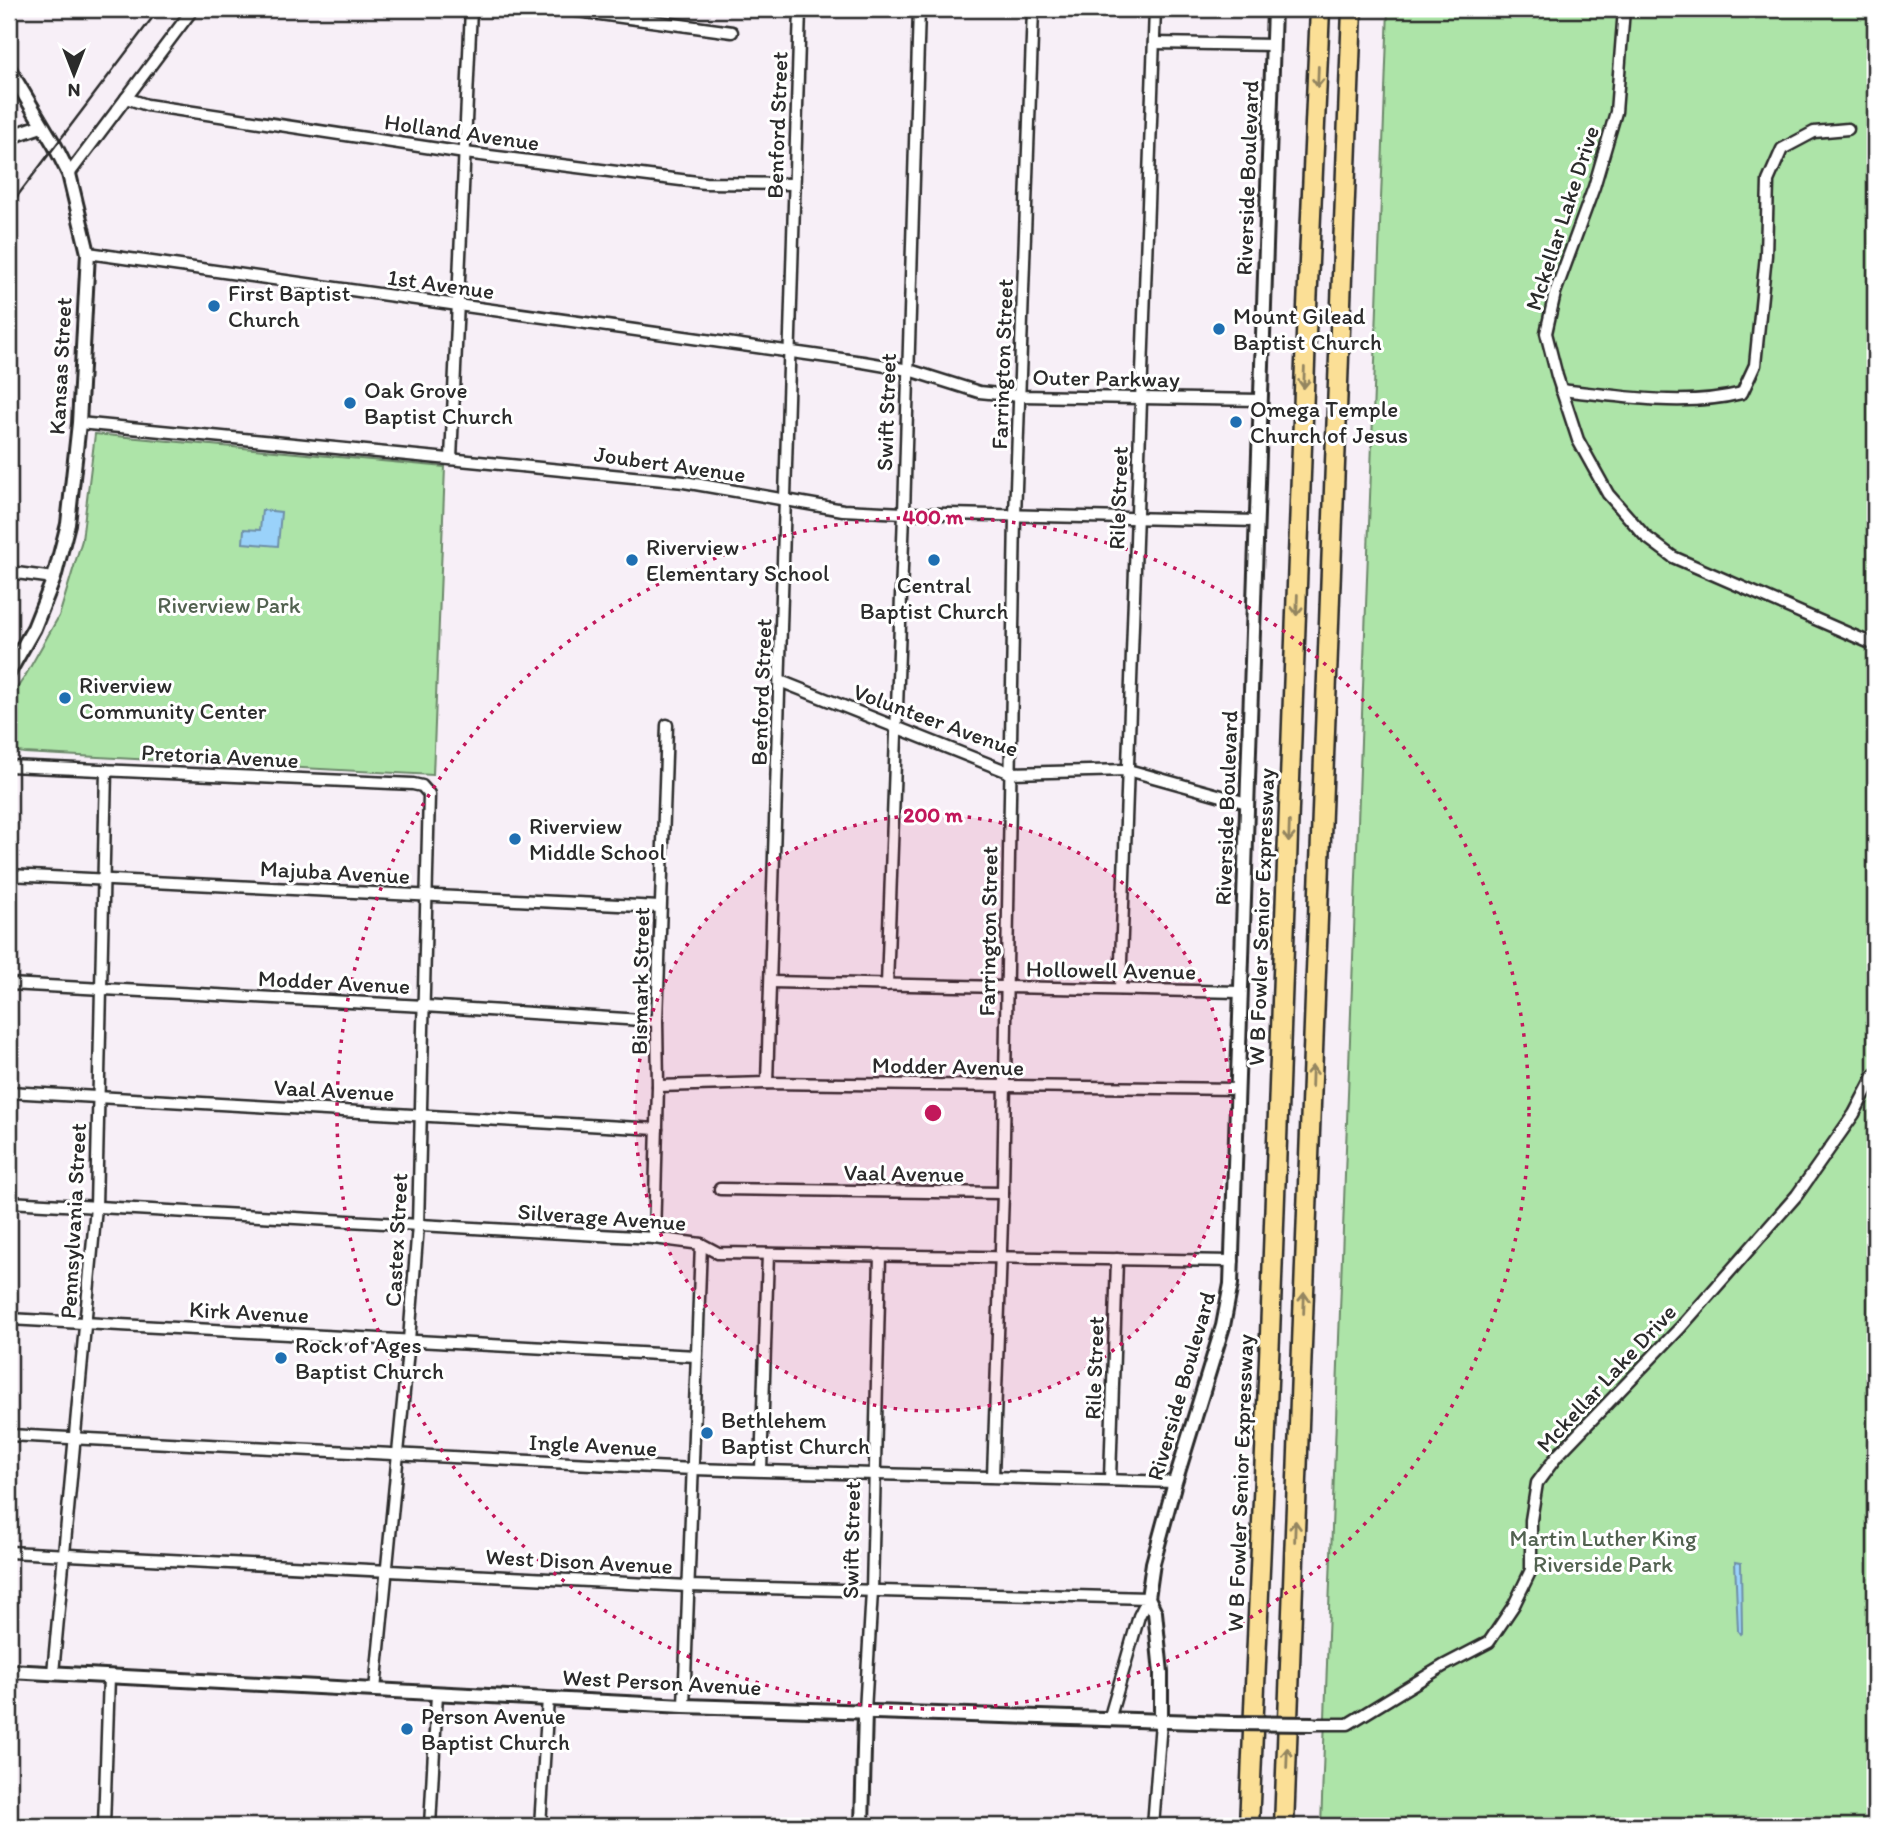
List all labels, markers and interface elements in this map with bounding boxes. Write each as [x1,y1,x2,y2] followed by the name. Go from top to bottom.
[38,38,108,108] north arrow
[760,51,794,199] street label: Benford Street
[1311,65,1324,88] one-way arrow
[68,79,80,102] text: N
[1230,80,1264,276] street label: Riverside Boulevard
[383,107,541,157] street label: Holland Avenue
[1519,122,1605,314] street label: Mckellar Lake Drive
[386,263,496,305] street label: 1st Avenue
[985,278,1019,450] street label: Farrington Street
[228,279,350,333] place label: First Baptist Church
[42,296,78,435] street label: Kansas Street
[206,298,222,314] marker: First Baptist Church
[1233,302,1382,356] place label: Mount Gilead Baptist Church
[1211,321,1227,337] marker: Mount Gilead Baptist Church
[870,353,902,471] street label: Swift Street
[1032,363,1180,393] street label: Outer Parkway
[1298,366,1311,389] one-way arrow
[364,376,513,430] place label: Oak Grove Baptist Church
[342,395,358,411] marker: Oak Grove Baptist Church
[1250,395,1408,449] place label: Omega Temple Church of Jesus
[1228,414,1244,430] marker: Omega Temple Church of Jesus
[592,440,748,488] street label: Joubert Avenue
[1102,446,1134,550] street label: Rile Street
[903,504,964,529] text: 400 m
[646,533,830,587] place label: Riverview Elementary School
[624,552,640,568] marker: Riverview Elementary School
[926,552,942,568] marker: Central Baptist Church
[860,571,1009,625] place label: Central Baptist Church
[157,591,301,619] park label: Riverview Park
[1290,593,1303,616] one-way arrow
[744,618,778,766] street label: Benford Street
[79,671,267,725] place label: Riverview Community Center
[850,677,1022,763] street label: Volunteer Avenue
[57,690,73,706] marker: Riverview Community Center
[1209,710,1243,906] street label: Riverside Boulevard
[141,738,299,774] street label: Pretoria Avenue
[1242,767,1280,1066] street label: W B Fowler Senior Expressway
[903,802,963,827] text: 200 m
[529,812,667,866] place label: Riverview Middle School
[1282,821,1295,844] one-way arrow
[507,831,523,847] marker: Riverview Middle School
[973,845,1003,1017] street label: Farrington Street
[259,854,411,890] street label: Majuba Avenue
[625,907,655,1055] street label: Bismark Street
[1026,955,1196,985] street label: Hollowell Avenue
[257,964,411,1000] street label: Modder Avenue
[872,1051,1024,1081] street label: Modder Avenue
[1306,1065,1319,1088] one-way arrow
[273,1073,395,1107] street label: Vaal Avenue
[921,1101,945,1125] centre of rings
[54,1122,92,1320] street label: Pennsylvania Street
[843,1158,965,1188] street label: Vaal Avenue
[379,1172,414,1308] street label: Castex Street
[517,1197,687,1237] street label: Silverage Avenue
[1141,1288,1221,1484] street label: Riverside Boulevard
[1297,1292,1310,1315] one-way arrow
[189,1295,309,1329] street label: Kirk Avenue
[1530,1298,1682,1458] street label: Mckellar Lake Drive
[1078,1316,1110,1420] street label: Rile Street
[295,1331,444,1385] place label: Rock of Ages Baptist Church
[1221,1333,1259,1632] street label: W B Fowler Senior Expressway
[273,1350,289,1366] marker: Rock of Ages Baptist Church
[721,1406,870,1460] place label: Bethlehem Baptist Church
[699,1425,715,1441] marker: Bethlehem Baptist Church
[528,1428,658,1462] street label: Ingle Avenue
[836,1481,866,1599] street label: Swift Street
[1288,1519,1301,1542] one-way arrow
[1509,1524,1697,1578] park label: Martin Luther King Riverside Park
[485,1542,673,1580] street label: West Dison Avenue
[562,1663,762,1701] street label: West Person Avenue
[421,1702,570,1756] place label: Person Avenue Baptist Church
[399,1721,415,1737] marker: Person Avenue Baptist Church
[1280,1747,1293,1770] one-way arrow

